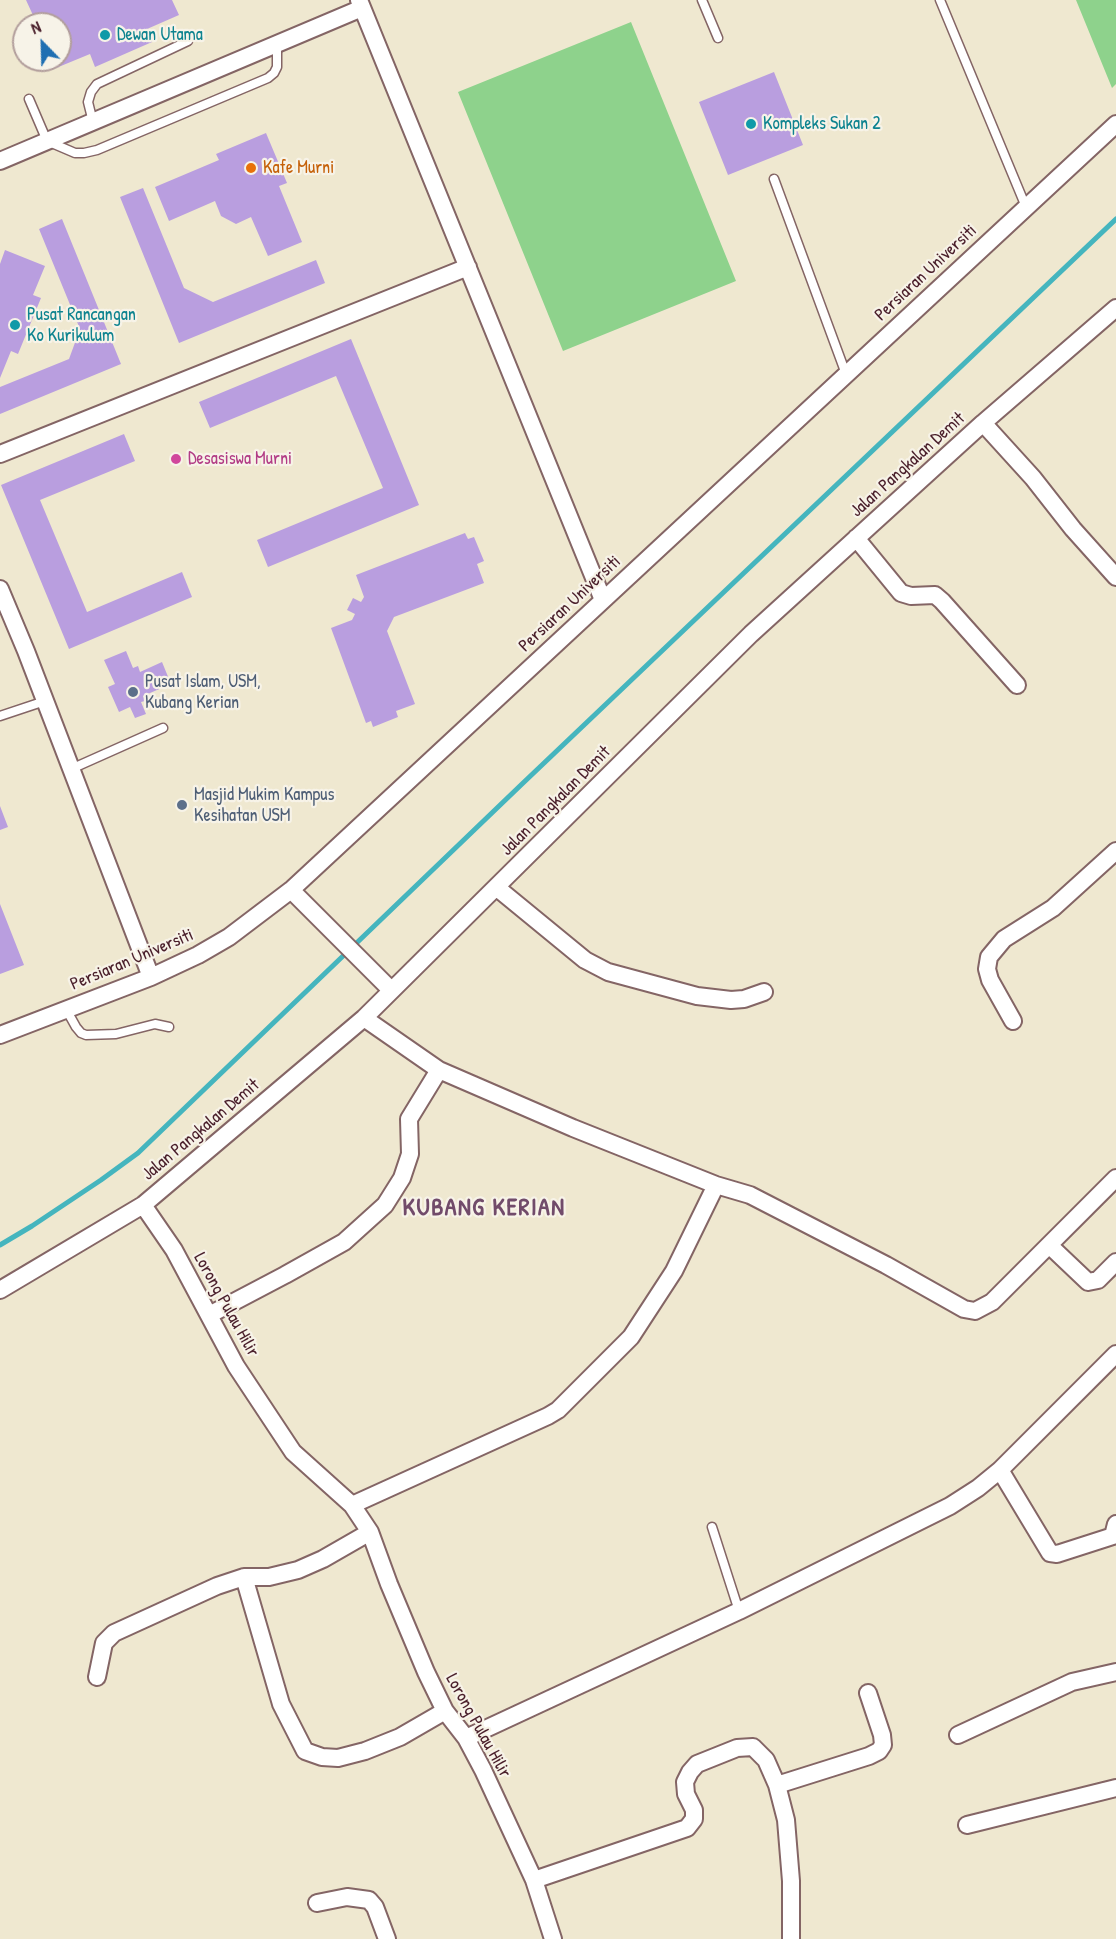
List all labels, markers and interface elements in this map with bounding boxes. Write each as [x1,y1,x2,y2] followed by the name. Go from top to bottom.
[12,12,72,72] north arrow
[28,15,44,39] text: N
[117,24,203,46] place label: Dewan Utama
[98,28,112,42] marker: Dewan Utama
[763,113,881,135] place label: Kompleks Sukan 2
[744,117,758,131] marker: Kompleks Sukan 2
[263,157,334,179] place label: Kafe Murni
[244,161,258,175] marker: Kafe Murni
[871,220,981,326] street label: Persiaran Universiti
[27,304,136,346] place label: Pusat Rancangan Ko Kurikulum
[8,318,22,332] marker: Pusat Rancangan Ko Kurikulum
[846,408,970,522] street label: Jalan Pangkalan Demit
[188,448,292,470] place label: Desasiswa Murni
[169,452,183,466] marker: Desasiswa Murni
[515,551,625,657] street label: Persiaran Universiti
[145,671,261,714] place label: Pusat Islam, USM, Kubang Kerian
[126,685,140,699] marker: Pusat Islam, USM, Kubang Kerian
[497,742,615,860] street label: Jalan Pangkalan Demit
[194,784,334,826] place label: Masjid Mukim Kampus Kesihatan USM
[175,798,189,812] marker: Masjid Mukim Kampus Kesihatan USM
[67,924,197,996] street label: Persiaran Universiti
[138,1075,264,1185] street label: Jalan Pangkalan Demit
[402,1195,566,1223] district label: KUBANG KERIAN
[189,1249,263,1361] street label: Lorong Pulau Hilir
[441,1670,515,1782] street label: Lorong Pulau Hilir

